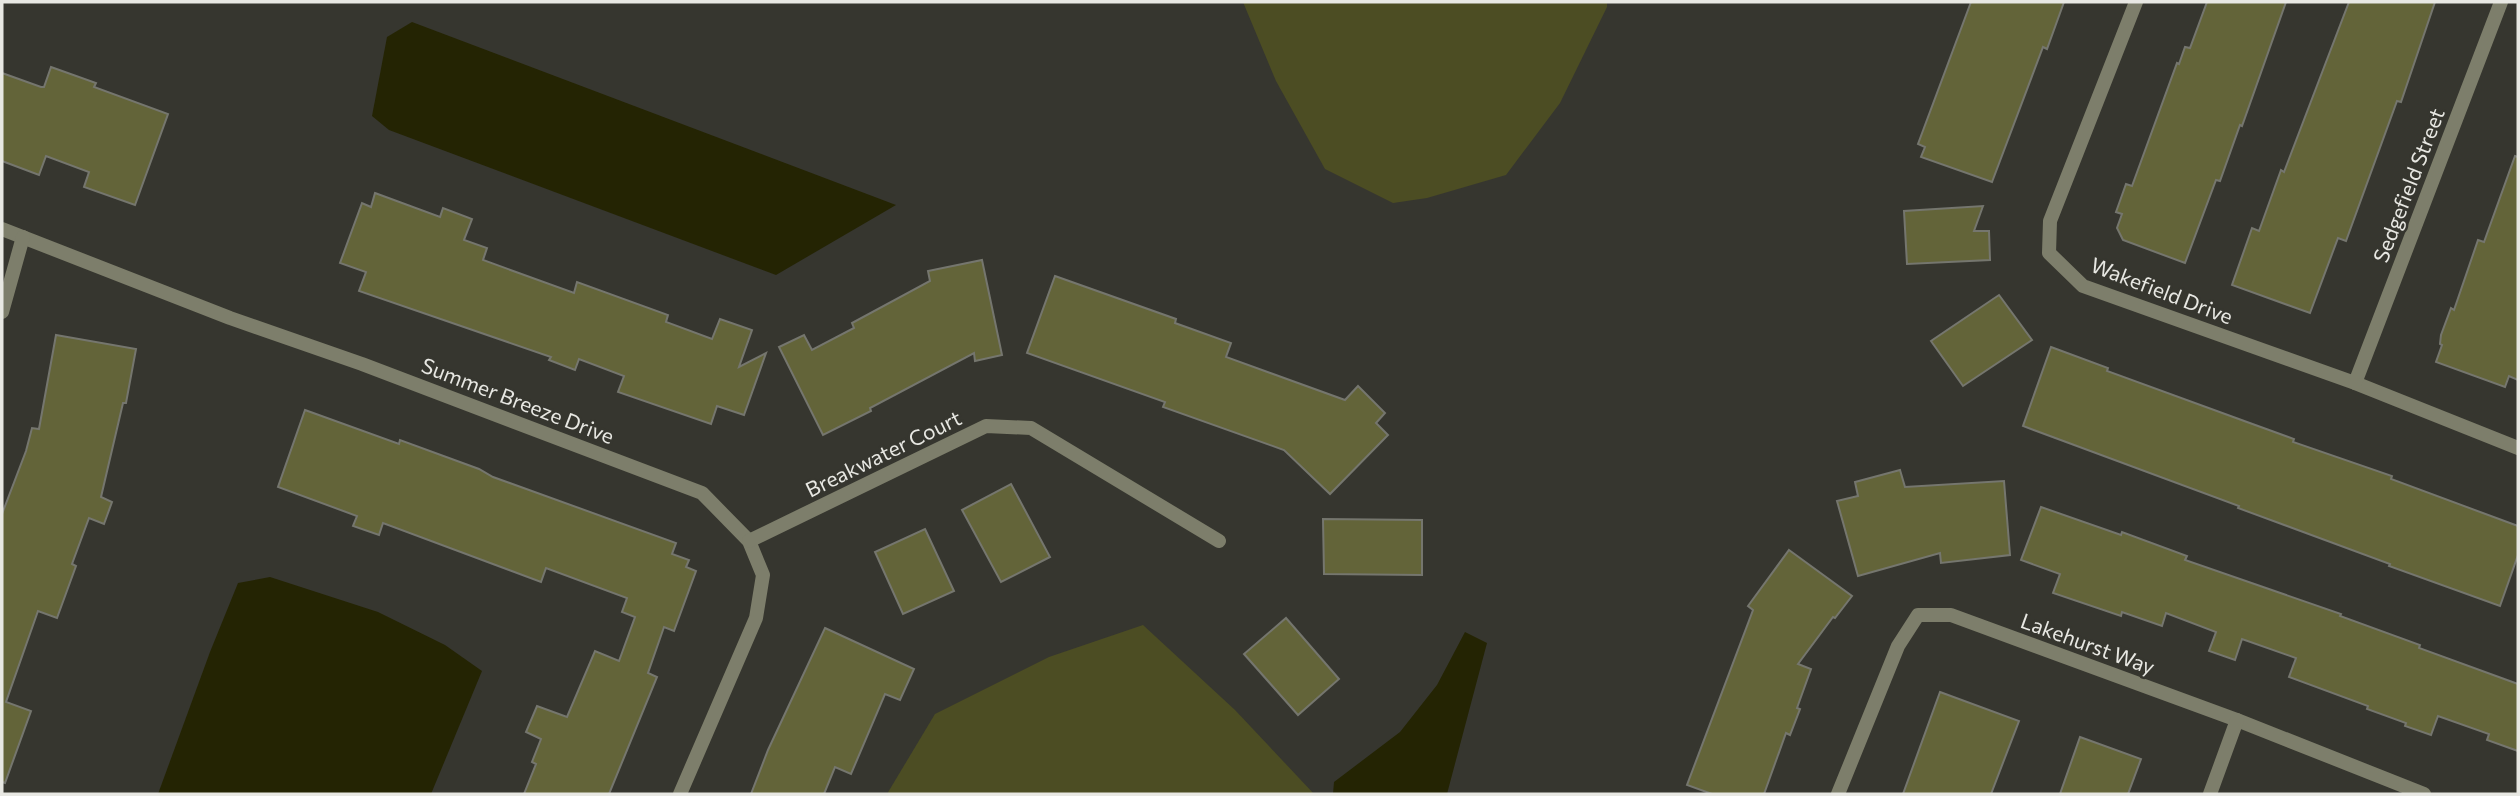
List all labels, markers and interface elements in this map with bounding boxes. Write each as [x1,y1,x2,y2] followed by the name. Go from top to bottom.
[2367,104,2449,266] street label: Sedgefield Street
[2087,251,2237,329] street label: Wakefield Drive
[418,352,618,448] street label: Summer Breeze Drive
[801,404,965,502] street label: Breakwater Court
[2018,607,2159,679] street label: Lakehurst Way

